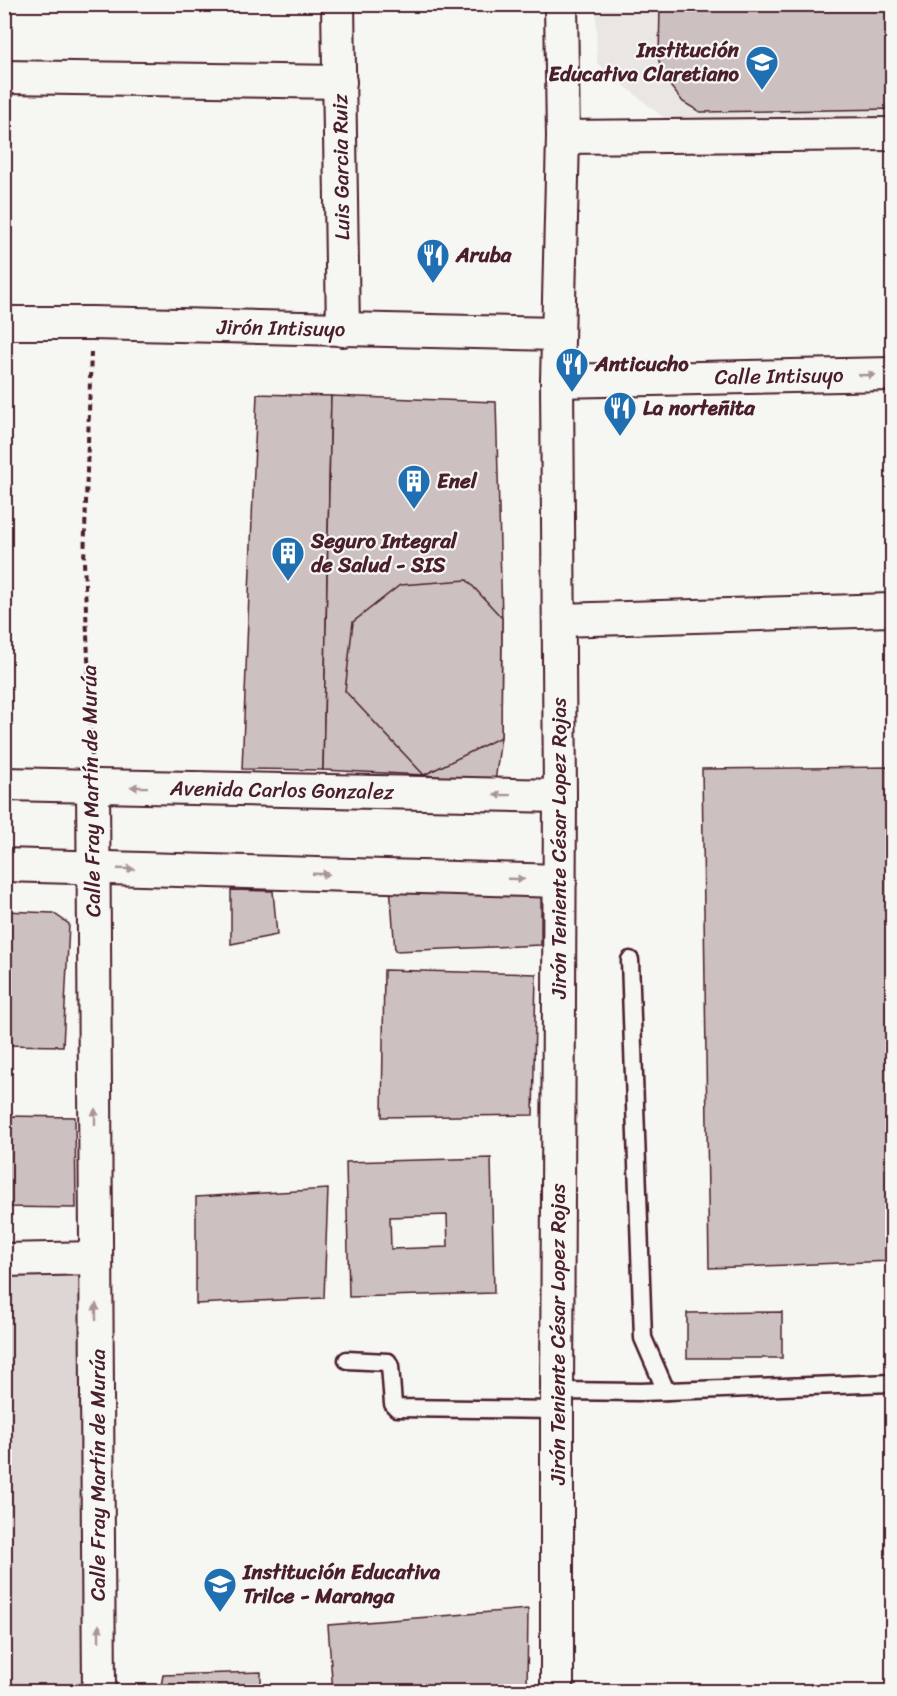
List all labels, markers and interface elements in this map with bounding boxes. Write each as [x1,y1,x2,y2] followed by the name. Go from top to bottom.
[548,31,740,93] place label: Institución Educativa Claretiano
[744,44,780,91] school or university icon: Institución Educativa Claretiano
[321,93,361,240] street label: Luis Garcia Ruiz
[455,236,513,274] place label: Aruba
[415,237,451,284] restaurant icon: Aruba
[215,308,346,348] street label: Jirón Intisuyo
[594,345,689,383] place label: Anticucho
[554,346,590,393] restaurant icon: Anticucho
[714,356,844,396] street label: Calle Intisuyo
[858,370,877,379] one-way arrow
[643,389,756,427] place label: La norteñita
[602,390,638,437] restaurant icon: La norteñita
[437,462,478,500] place label: Enel
[396,463,432,510] building icon: Enel
[310,522,458,584] place label: Seguro Integral de Salud - SIS
[270,535,306,582] building icon: Seguro Integral de Salud - SIS
[70,664,112,917] street label: Calle Fray Martín de Murúa
[540,697,578,1000] street label: Jirón Teniente César Lopez Rojas
[169,769,395,811] street label: Avenida Carlos Gonzalez
[130,782,149,792] one-way arrow
[492,790,511,800] one-way arrow
[116,864,135,874] one-way arrow
[311,869,330,879] one-way arrow
[506,875,525,884] one-way arrow
[90,1108,100,1127] one-way arrow
[539,1183,577,1486] street label: Jirón Teniente César Lopez Rojas
[92,1303,101,1322] one-way arrow
[79,1348,117,1601] street label: Calle Fray Martín de Murúa
[242,1553,441,1615] place label: Institución Educativa Trilce - Maranga
[202,1566,238,1613] school or university icon: Institución Educativa Trilce - Maranga
[94,1624,104,1643] one-way arrow

